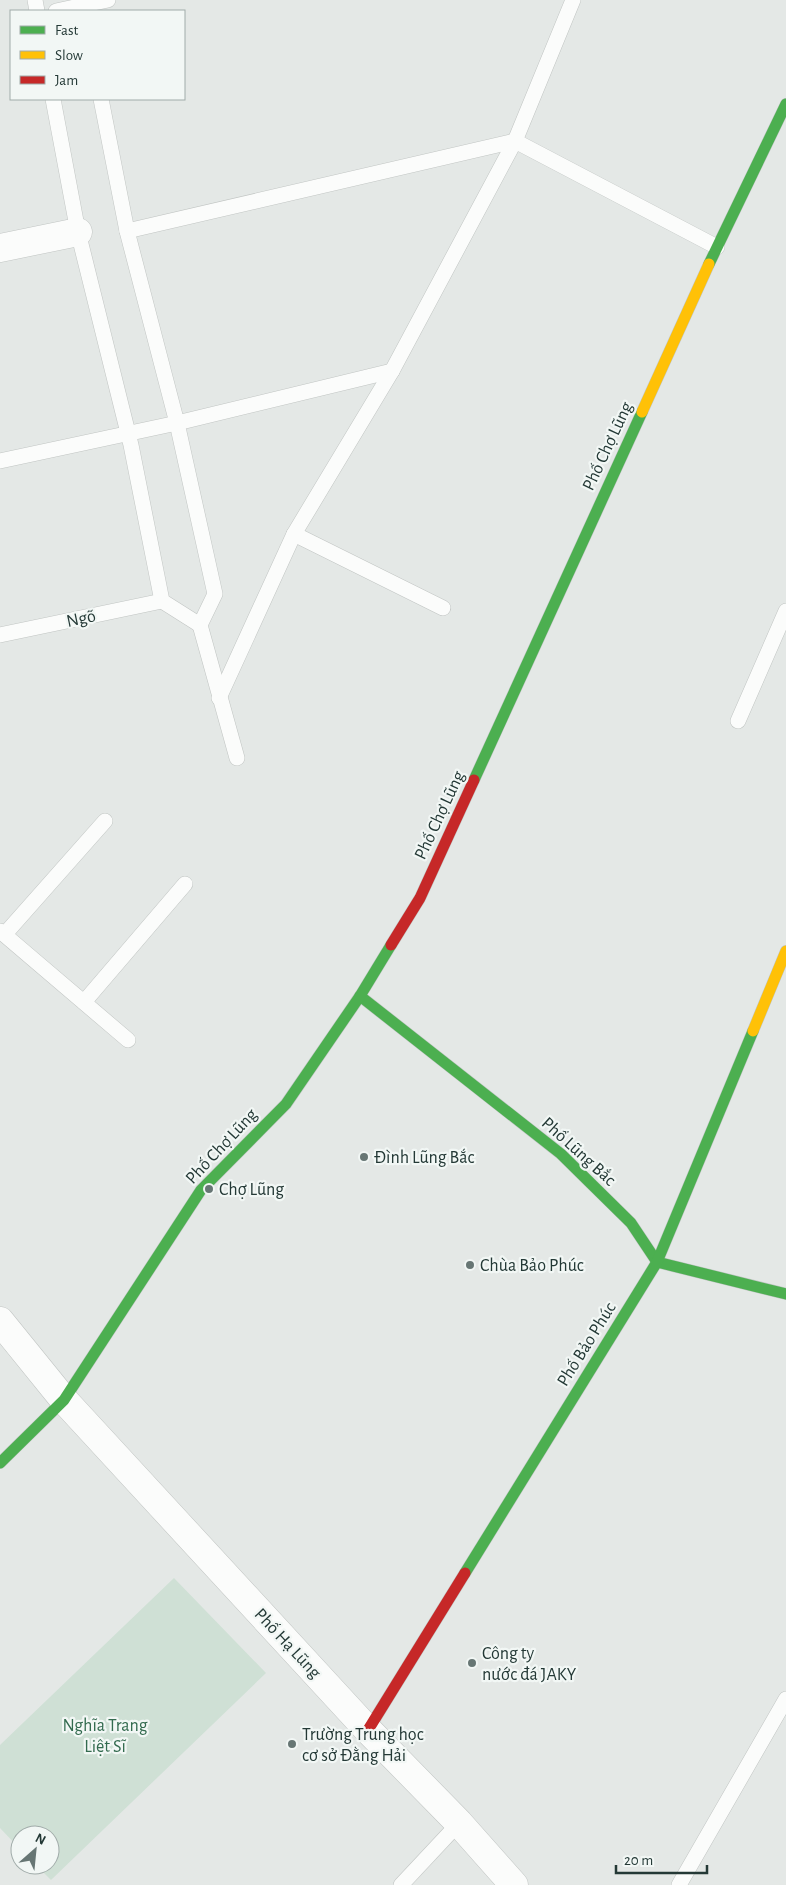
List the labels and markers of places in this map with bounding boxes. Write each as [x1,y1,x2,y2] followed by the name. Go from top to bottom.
[374,1148,474,1167] place label: Đình Lũng Bắc
[358,1151,370,1163] marker: Đình Lũng Bắc
[219,1181,284,1199] place label: Chợ Lũng
[203,1183,215,1195] marker: Chợ Lũng
[480,1257,584,1275] place label: Chùa Bảo Phúc
[464,1259,476,1271] marker: Chùa Bảo Phúc
[482,1645,577,1684] place label: Công ty nước đá JAKY
[466,1657,478,1669] marker: Công ty nước đá JAKY
[302,1726,424,1765] place label: Trường Trung học cơ sở Đằng Hải
[286,1738,298,1750] marker: Trường Trung học cơ sở Đằng Hải

